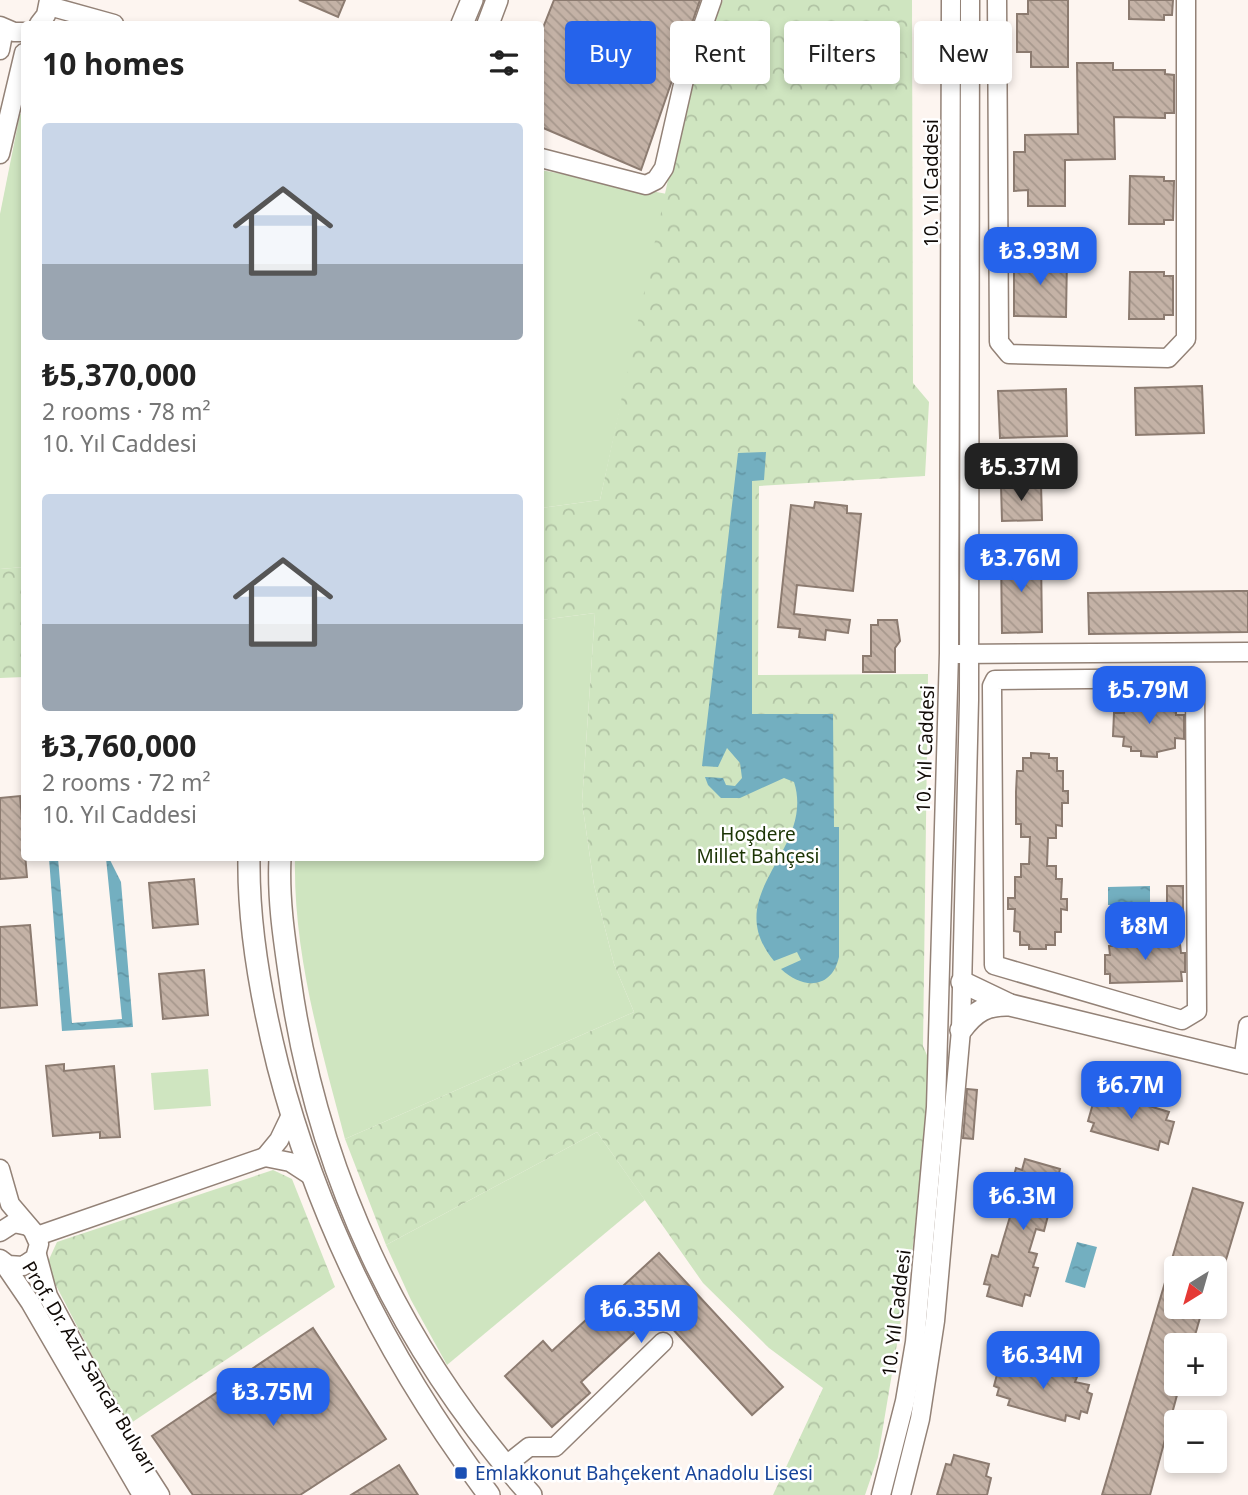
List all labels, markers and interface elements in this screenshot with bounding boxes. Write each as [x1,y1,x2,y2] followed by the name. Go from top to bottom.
[565,21,656,84] chip: Buy
[670,21,770,84] chip: Rent
[784,21,900,84] chip: Filters
[914,21,1012,84] chip: New
[42,43,185,84] text: 10 homes
[485,44,523,82] icon: filters
[918,119,944,247] street label: 10. Yıl Caddesi
[220,168,346,294] icon: home
[983,228,1097,287] pin: ₺3.93M
[1000,234,1080,266] text: ₺3.93M
[42,354,196,395] text: ₺5,370,000
[42,395,211,427] text: 2 rooms · 78 m²
[42,427,197,459] text: 10. Yıl Caddesi
[964,444,1078,503] pin: ₺5.37M
[981,450,1061,482] text: ₺5.37M
[964,534,1078,594] pin: ₺3.76M
[220,539,346,665] icon: home
[981,541,1061,573] text: ₺3.76M
[1092,666,1206,726] pin: ₺5.79M
[1109,673,1189,705] text: ₺5.79M
[910,685,940,813] street label: 10. Yıl Caddesi
[42,725,196,766] text: ₺3,760,000
[42,766,211,798] text: 2 rooms · 72 m²
[42,798,197,830] text: 10. Yıl Caddesi
[696,821,820,869] park label: Hoşdere Millet Bahçesi
[1111,902,1179,962] pin: ₺8M
[1121,909,1169,941] text: ₺8M
[1082,1062,1180,1121] pin: ₺6.7M
[1097,1068,1165,1100] text: ₺6.7M
[974,1172,1072,1232] pin: ₺6.3M
[989,1179,1057,1211] text: ₺6.3M
[875,1248,917,1378] street label: 10. Yıl Caddesi
[16,1256,164,1478] street label: Prof. Dr. Aziz Sancar Bulvarı
[1164,1256,1227,1320] north arrow
[1164,1256,1227,1473] map controls
[584,1286,698,1345] pin: ₺6.35M
[601,1292,681,1324] text: ₺6.35M
[986,1332,1100,1391] pin: ₺6.34M
[1164,1333,1227,1396] button: +
[1003,1338,1083,1370] text: ₺6.34M
[216,1368,330,1428] pin: ₺3.75M
[233,1375,313,1407] text: ₺3.75M
[1164,1410,1227,1473] button: −
[475,1460,813,1486] place label: Emlakkonut Bahçekent Anadolu Lisesi
[453,1465,469,1481] marker: Emlakkonut Bahçekent Anadolu Lisesi

